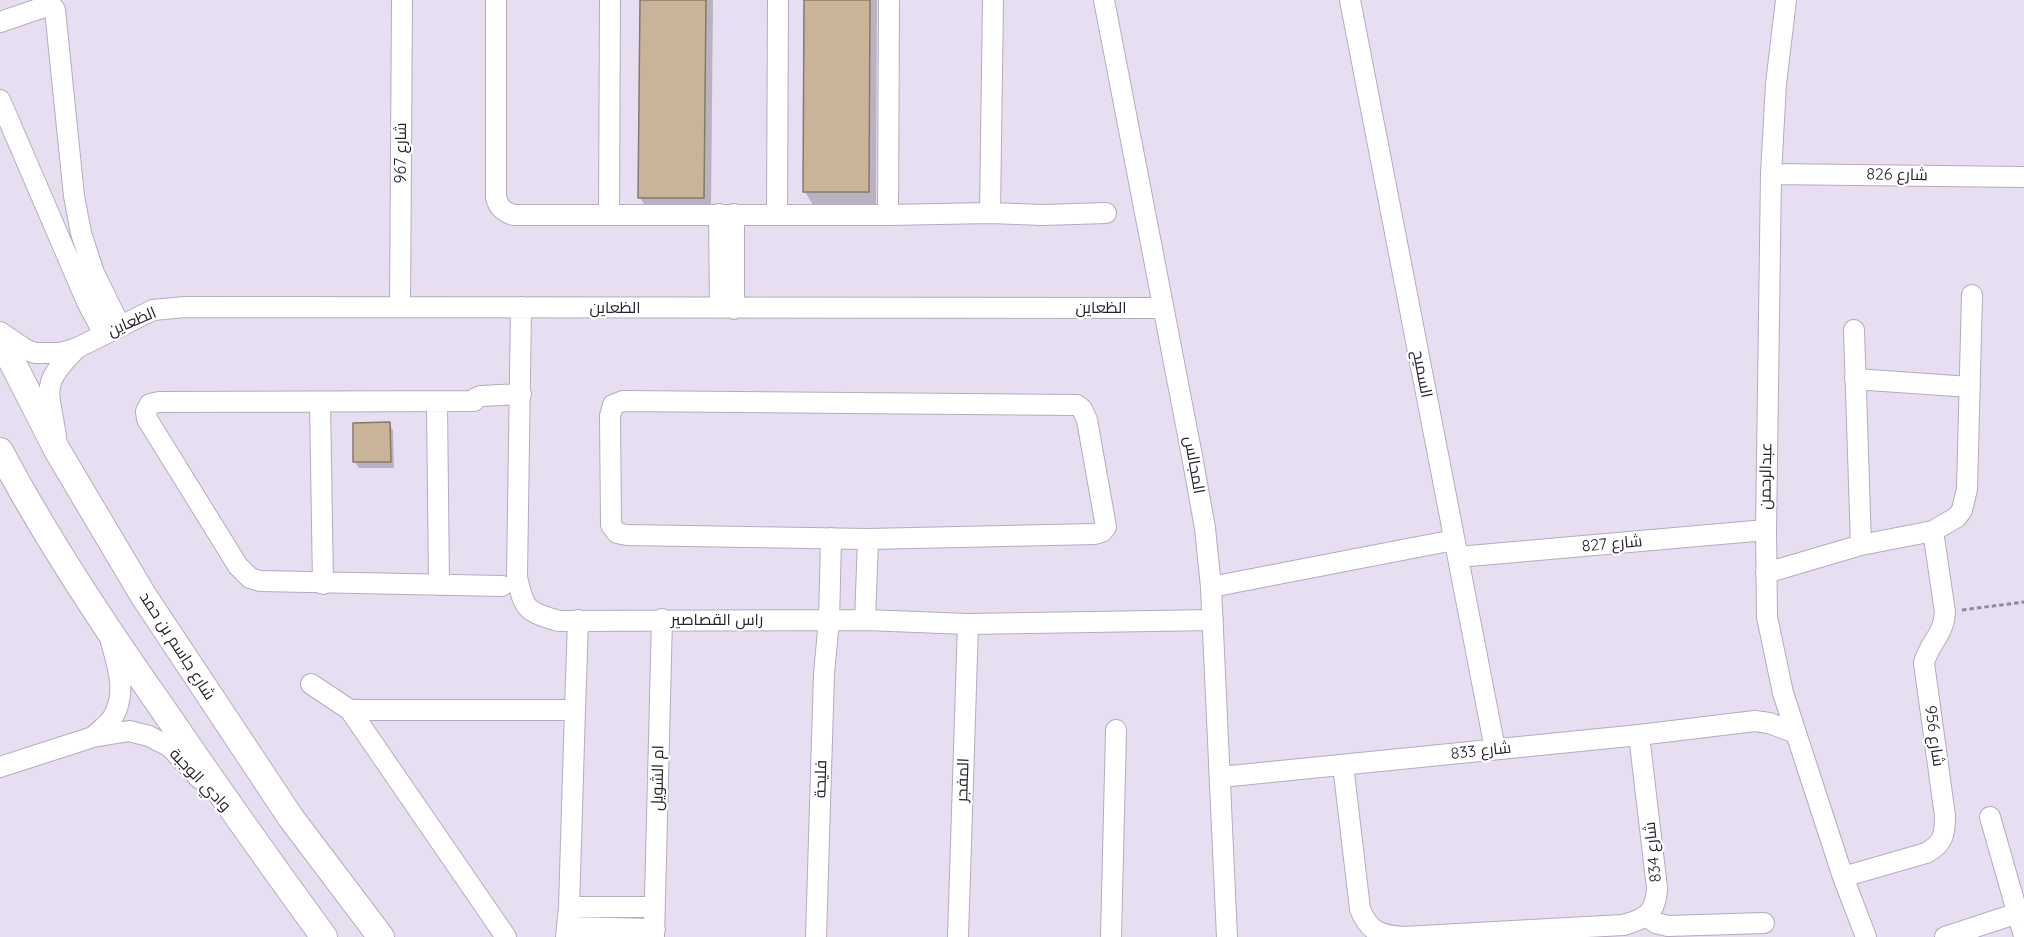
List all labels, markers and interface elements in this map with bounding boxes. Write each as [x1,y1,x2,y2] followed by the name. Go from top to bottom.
[391,122,411,184] street label: شارع 967
[1866,165,1928,185] street label: شارع 826
[589,298,641,318] street label: الظعاين
[1075,298,1127,318] street label: الظعاين
[105,303,159,341] street label: الظعاين
[1408,349,1436,399] street label: السميح
[1179,435,1209,495] street label: المجالس
[1756,442,1776,510] street label: عبدالرحمن
[1581,532,1643,556] street label: شارع 827
[135,588,219,704] street label: شارع جاسم بن حمد
[671,610,763,630] street label: راس القصاصير
[1920,704,1948,768] street label: شارع 956
[1450,738,1512,764] street label: شارع 833
[165,744,235,816] street label: وادي الوجبة
[648,745,668,811] street label: ام الشويل
[953,758,973,802] street label: المفجر
[811,760,831,798] street label: فليحة
[1640,821,1666,883] street label: شارع 834

